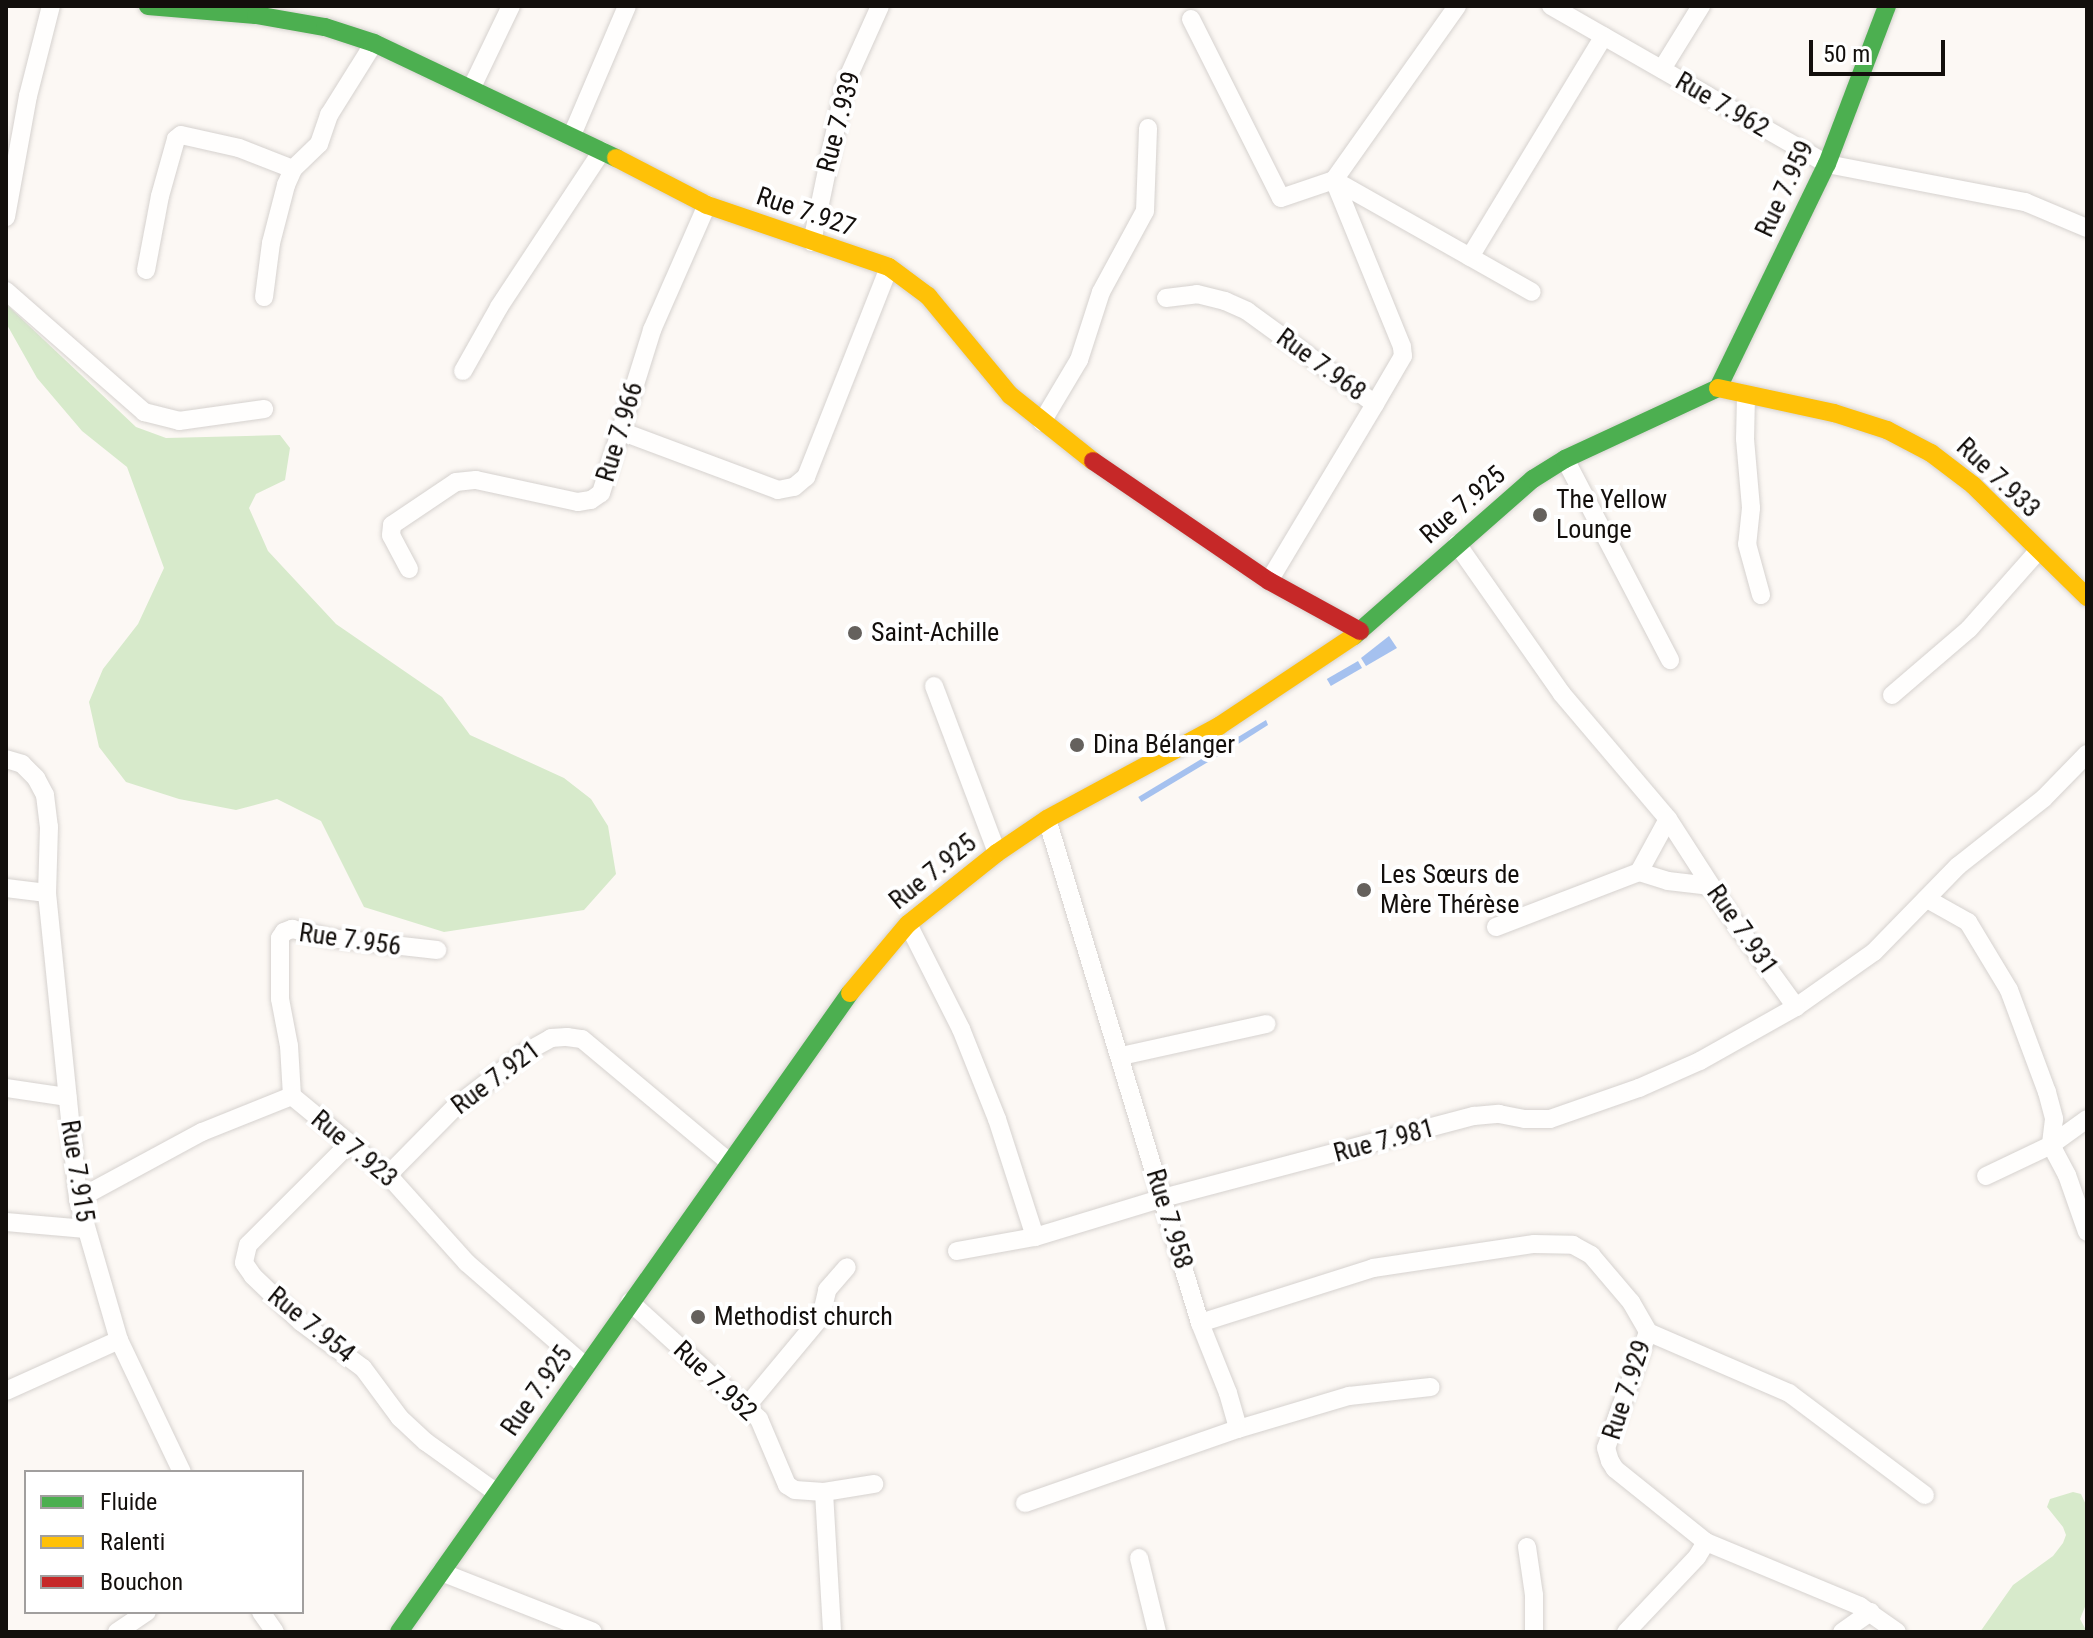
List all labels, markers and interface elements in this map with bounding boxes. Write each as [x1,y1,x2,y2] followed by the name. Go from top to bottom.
[1813,24,1949,74] scale bar
[1823,40,1870,68] text: 50 m
[1670,66,1774,144] street label: Rue 7.962
[811,68,867,176] street label: Rue 7.939
[1749,136,1821,242] street label: Rue 7.959
[752,181,860,243] street label: Rue 7.927
[1270,322,1372,408] street label: Rue 7.968
[590,378,650,486] street label: Rue 7.966
[1950,432,2046,524] street label: Rue 7.933
[1414,460,1512,550] street label: Rue 7.925
[1556,484,1667,546] place label: The Yellow Lounge
[1531,506,1549,524] marker: The Yellow Lounge
[871,617,999,649] place label: Saint-Achille
[846,624,864,642] marker: Saint-Achille
[1093,729,1235,761] place label: Dina Bélanger
[1068,736,1086,754] marker: Dina Bélanger
[883,828,983,916] street label: Rue 7.925
[1380,859,1520,920] place label: Les Sœurs de Mère Thérèse
[1700,879,1784,981] street label: Rue 7.931
[1355,881,1373,899] marker: Les Sœurs de Mère Thérèse
[297,917,403,963] street label: Rue 7.956
[446,1035,546,1121] street label: Rue 7.921
[305,1104,403,1194] street label: Rue 7.923
[1330,1113,1438,1169] street label: Rue 7.981
[54,1118,100,1224] street label: Rue 7.915
[1139,1165,1199,1273] street label: Rue 7.958
[261,1281,361,1369] street label: Rue 7.954
[714,1301,893,1333] place label: Methodist church
[689,1308,707,1326] marker: Methodist church
[667,1335,763,1427] street label: Rue 7.952
[1596,1336,1658,1444] street label: Rue 7.929
[495,1340,579,1442] street label: Rue 7.925
[24,1470,304,1614] legend
[100,1488,157,1516] text: Fluide
[100,1528,165,1556] text: Ralenti
[100,1568,183,1596] text: Bouchon

